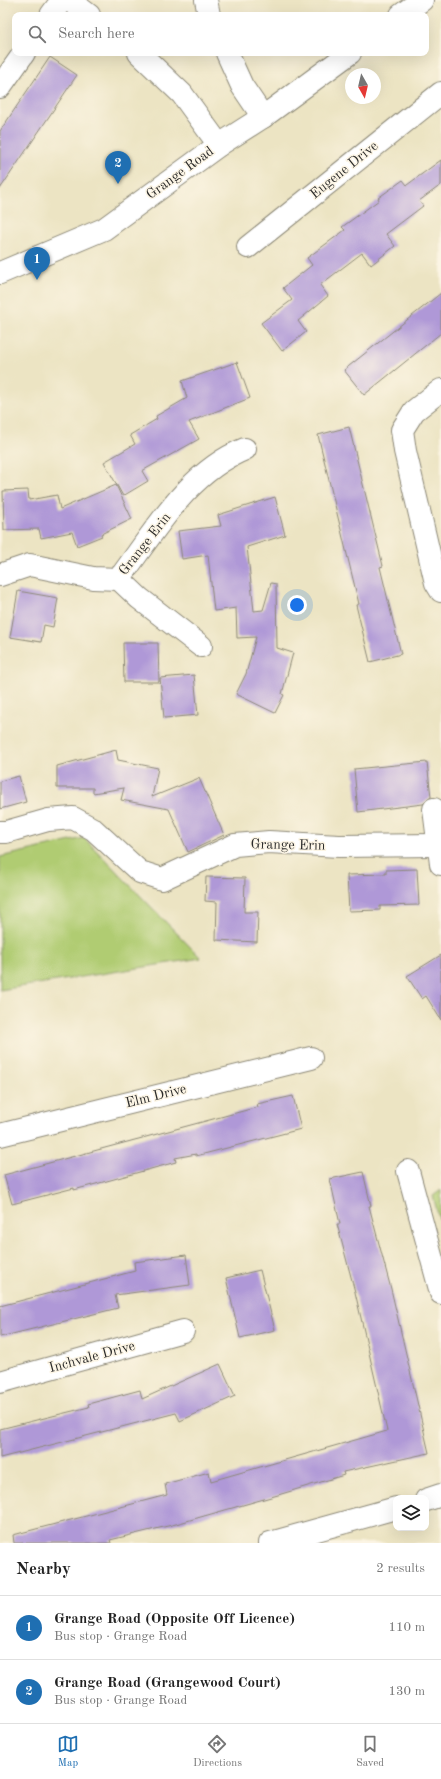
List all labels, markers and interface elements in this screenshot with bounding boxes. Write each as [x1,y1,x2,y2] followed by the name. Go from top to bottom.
[12,12,429,56] search box
[26,23,48,45] icon: search
[58,27,135,42] text: Search here
[345,68,381,104] north arrow
[307,139,381,201] street label: Eugene Drive
[144,144,216,202] street label: Grange Road
[105,151,131,184] pin: 2
[24,247,50,280] pin: 1
[116,510,174,578] street label: Grange Erin
[287,595,307,615] your location
[250,837,326,853] street label: Grange Erin
[124,1082,188,1110] street label: Elm Drive
[47,1339,137,1375] street label: Inchvale Drive
[393,1495,429,1531] map controls
[393,1495,429,1531] button: layers
[16,1561,71,1578] text: Nearby
[376,1562,425,1575] text: 2 results
[54,1612,295,1627] text: Grange Road (Opposite Off Licence)
[25,1621,33,1634] text: 1
[388,1621,425,1634] text: 110 m
[54,1630,187,1643] text: Bus stop · Grange Road
[54,1676,281,1691] text: Grange Road (Grangewood Court)
[25,1685,33,1698] text: 2
[388,1685,425,1698] text: 130 m
[54,1694,187,1707] text: Bus stop · Grange Road
[57,1733,79,1771] tab: Map
[193,1733,242,1771] tab: Directions
[356,1733,384,1771] tab: Saved

